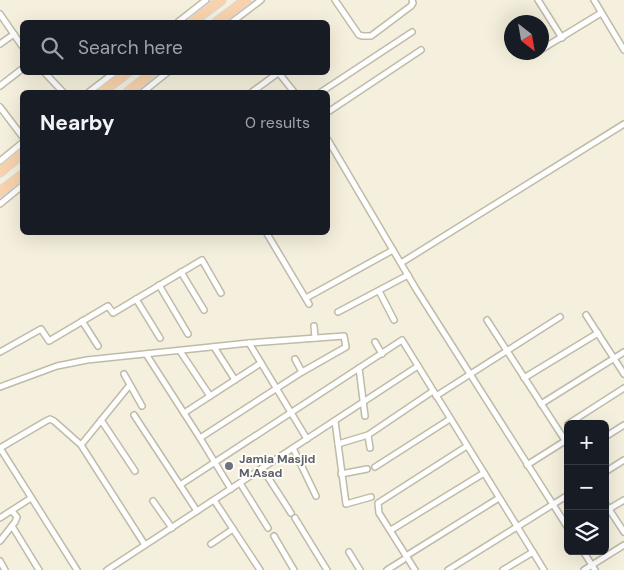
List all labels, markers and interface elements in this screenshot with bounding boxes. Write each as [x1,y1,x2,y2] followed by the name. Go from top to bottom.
[504,15,549,60] north arrow
[20,20,330,75] search box
[38,34,66,62] icon: search
[78,35,183,60] text: Search here
[40,109,114,137] text: Nearby
[245,112,310,133] text: 0 results
[564,420,609,555] map controls
[564,420,609,465] button: +
[239,451,316,481] place label: Jamia Masjid M.Asad
[223,460,235,472] marker: Jamia Masjid M.Asad
[564,465,609,510] button: −
[564,510,609,555] button: layers

